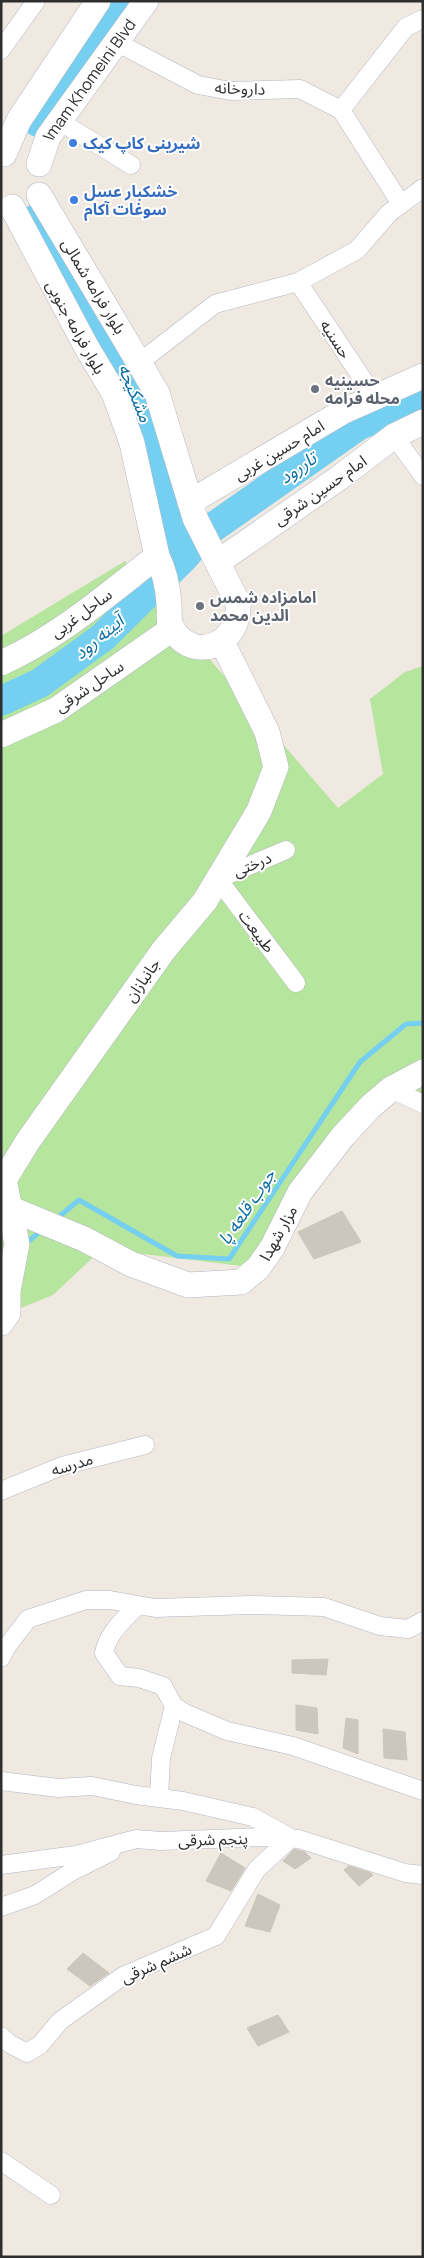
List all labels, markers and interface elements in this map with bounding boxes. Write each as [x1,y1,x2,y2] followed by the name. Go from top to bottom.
[37,14,141,143] street label: Imam Khomeini Blvd
[214,76,266,100] street label: داروخانه
[83,132,200,154] place label: شیرینی کاپ کیک
[67,137,79,149] marker: شیرینی کاپ کیک
[84,180,177,221] place label: خشکبار عسل سوغات آکام
[68,194,80,206] marker: خشکبار عسل سوغات آکام
[57,234,131,338] street label: بلوار فرامه شمالی
[41,276,111,378] street label: بلوار فرامه جنوبی
[315,315,357,363] street label: حسنیه
[113,360,159,426] water label: مشکیجه
[325,369,400,409] place label: حسینیه محله فرامه
[309,383,321,395] marker: حسینیه محله فرامه
[230,414,329,487] street label: امام حسین غربی
[274,444,323,489] water label: تاررود
[269,450,372,532] street label: امام حسین شرقی
[46,583,116,643] street label: ساحل غربی
[210,586,316,626] place label: امامزاده شمس الدین محمد
[194,600,206,612] marker: امامزاده شمس الدین محمد
[68,606,131,664] water label: آیینه رود
[50,655,128,717] street label: ساحل شرقی
[229,846,275,882] street label: درختی
[234,905,280,957] street label: طبیعت
[119,954,165,1006] street label: جانبازان
[212,1164,281,1250] water label: جوب قلعه پا
[254,1201,302,1265] street label: مزار شهدا
[48,1447,96,1481] street label: مدرسه
[178,1827,248,1853] street label: پنجم شرقی
[117,1938,196,1990] street label: ششم شرقی

